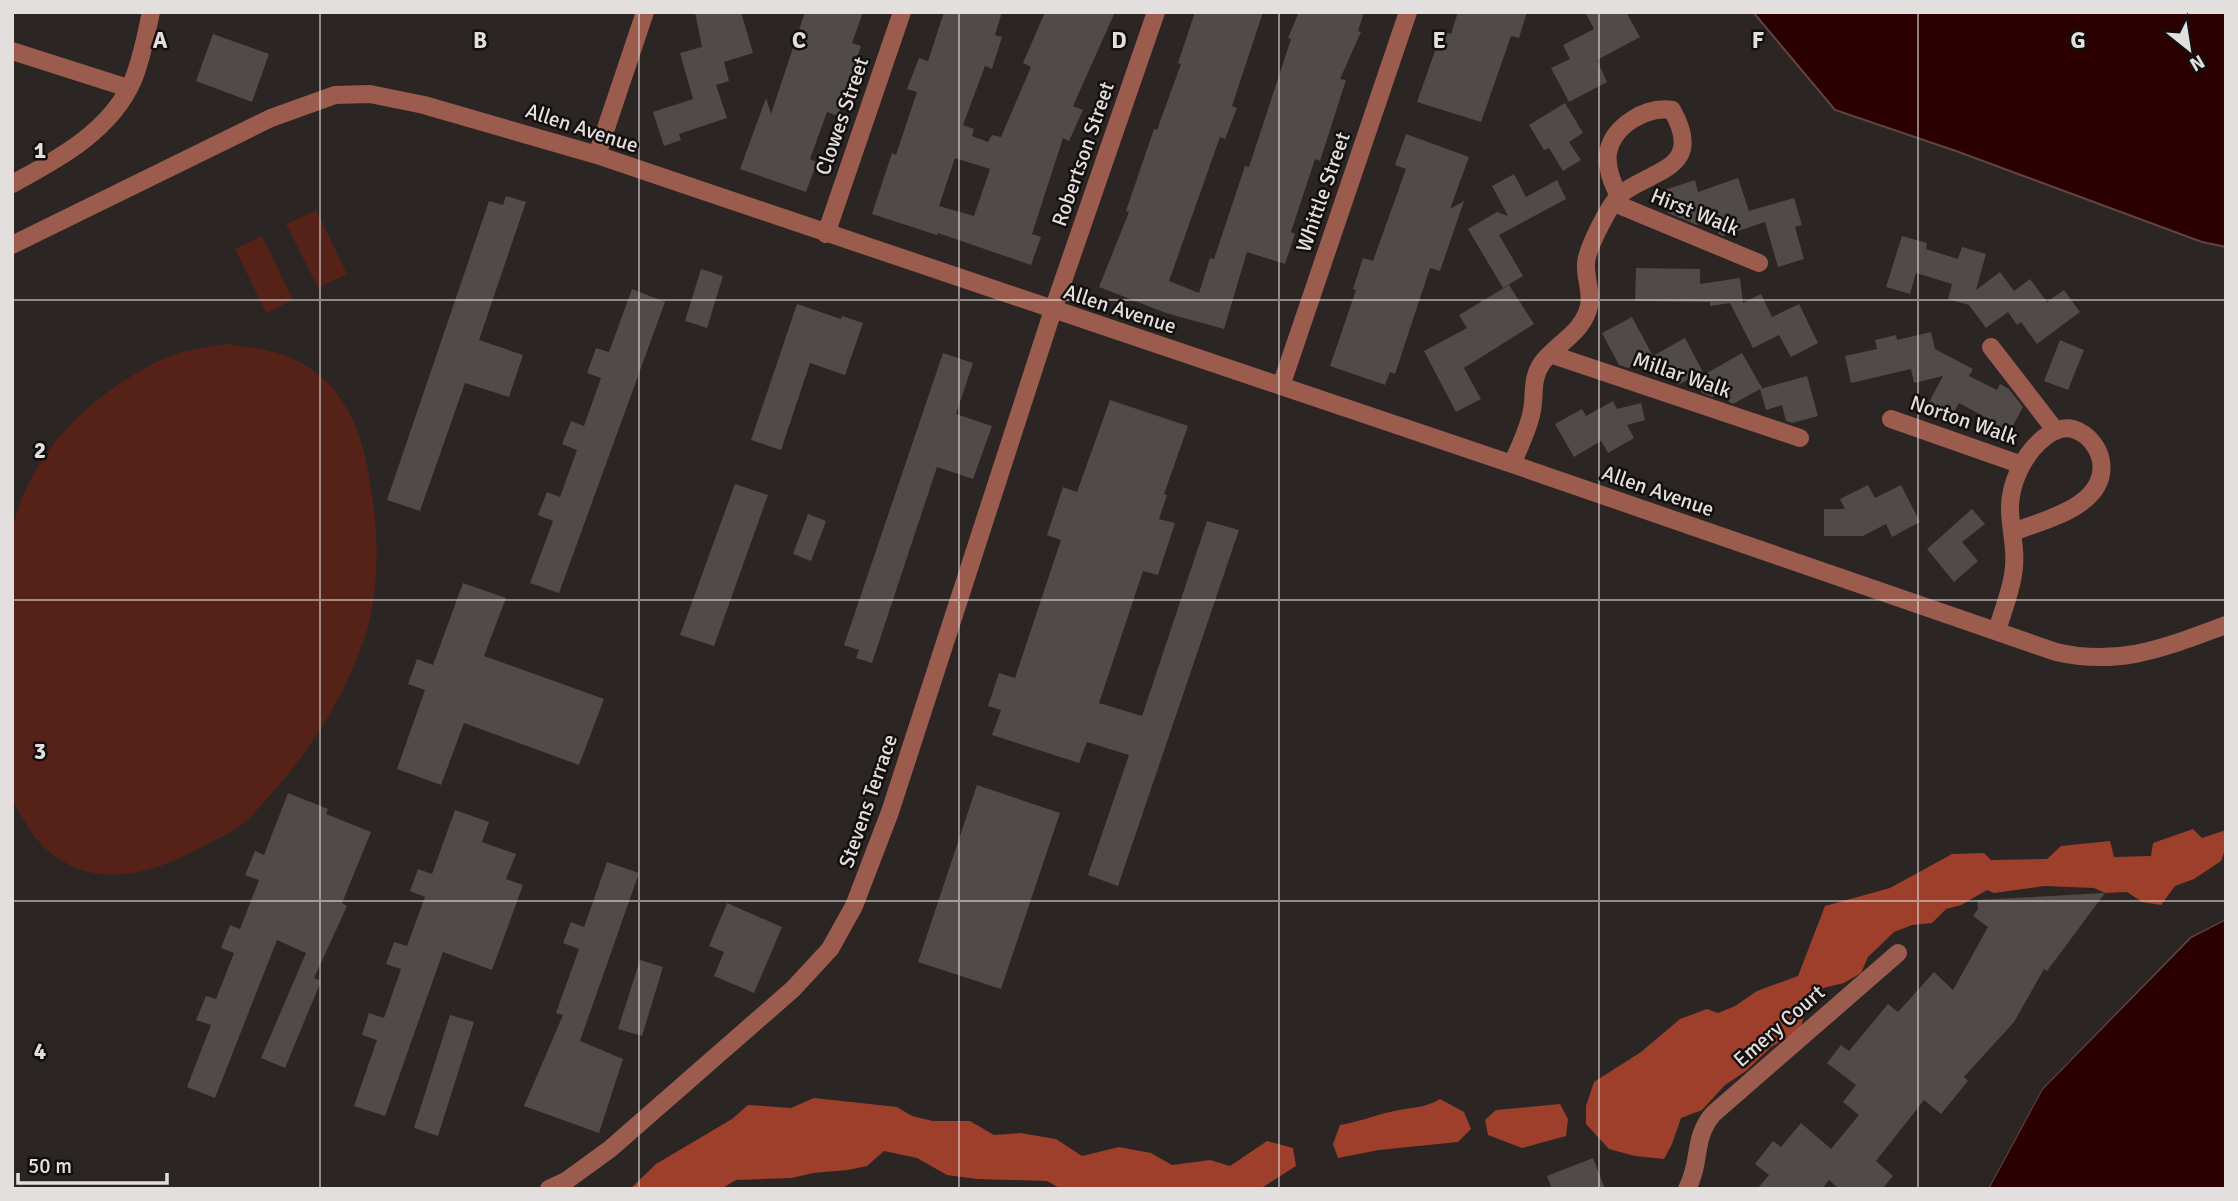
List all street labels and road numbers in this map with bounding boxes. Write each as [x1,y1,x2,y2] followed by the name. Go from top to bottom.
[810,53,874,179] street label: Clowes Street
[1046,78,1120,230] street label: Robertson Street
[522,98,642,158] street label: Allen Avenue
[1290,128,1356,256] street label: Whittle Street
[1647,182,1743,242] street label: Hirst Walk
[1060,279,1180,339] street label: Allen Avenue
[1629,346,1735,404] street label: Millar Walk
[1907,389,2022,451] street label: Norton Walk
[1599,460,1717,522] street label: Allen Avenue
[833,731,903,871] street label: Stevens Terrace
[1728,979,1830,1073] street label: Emery Court

